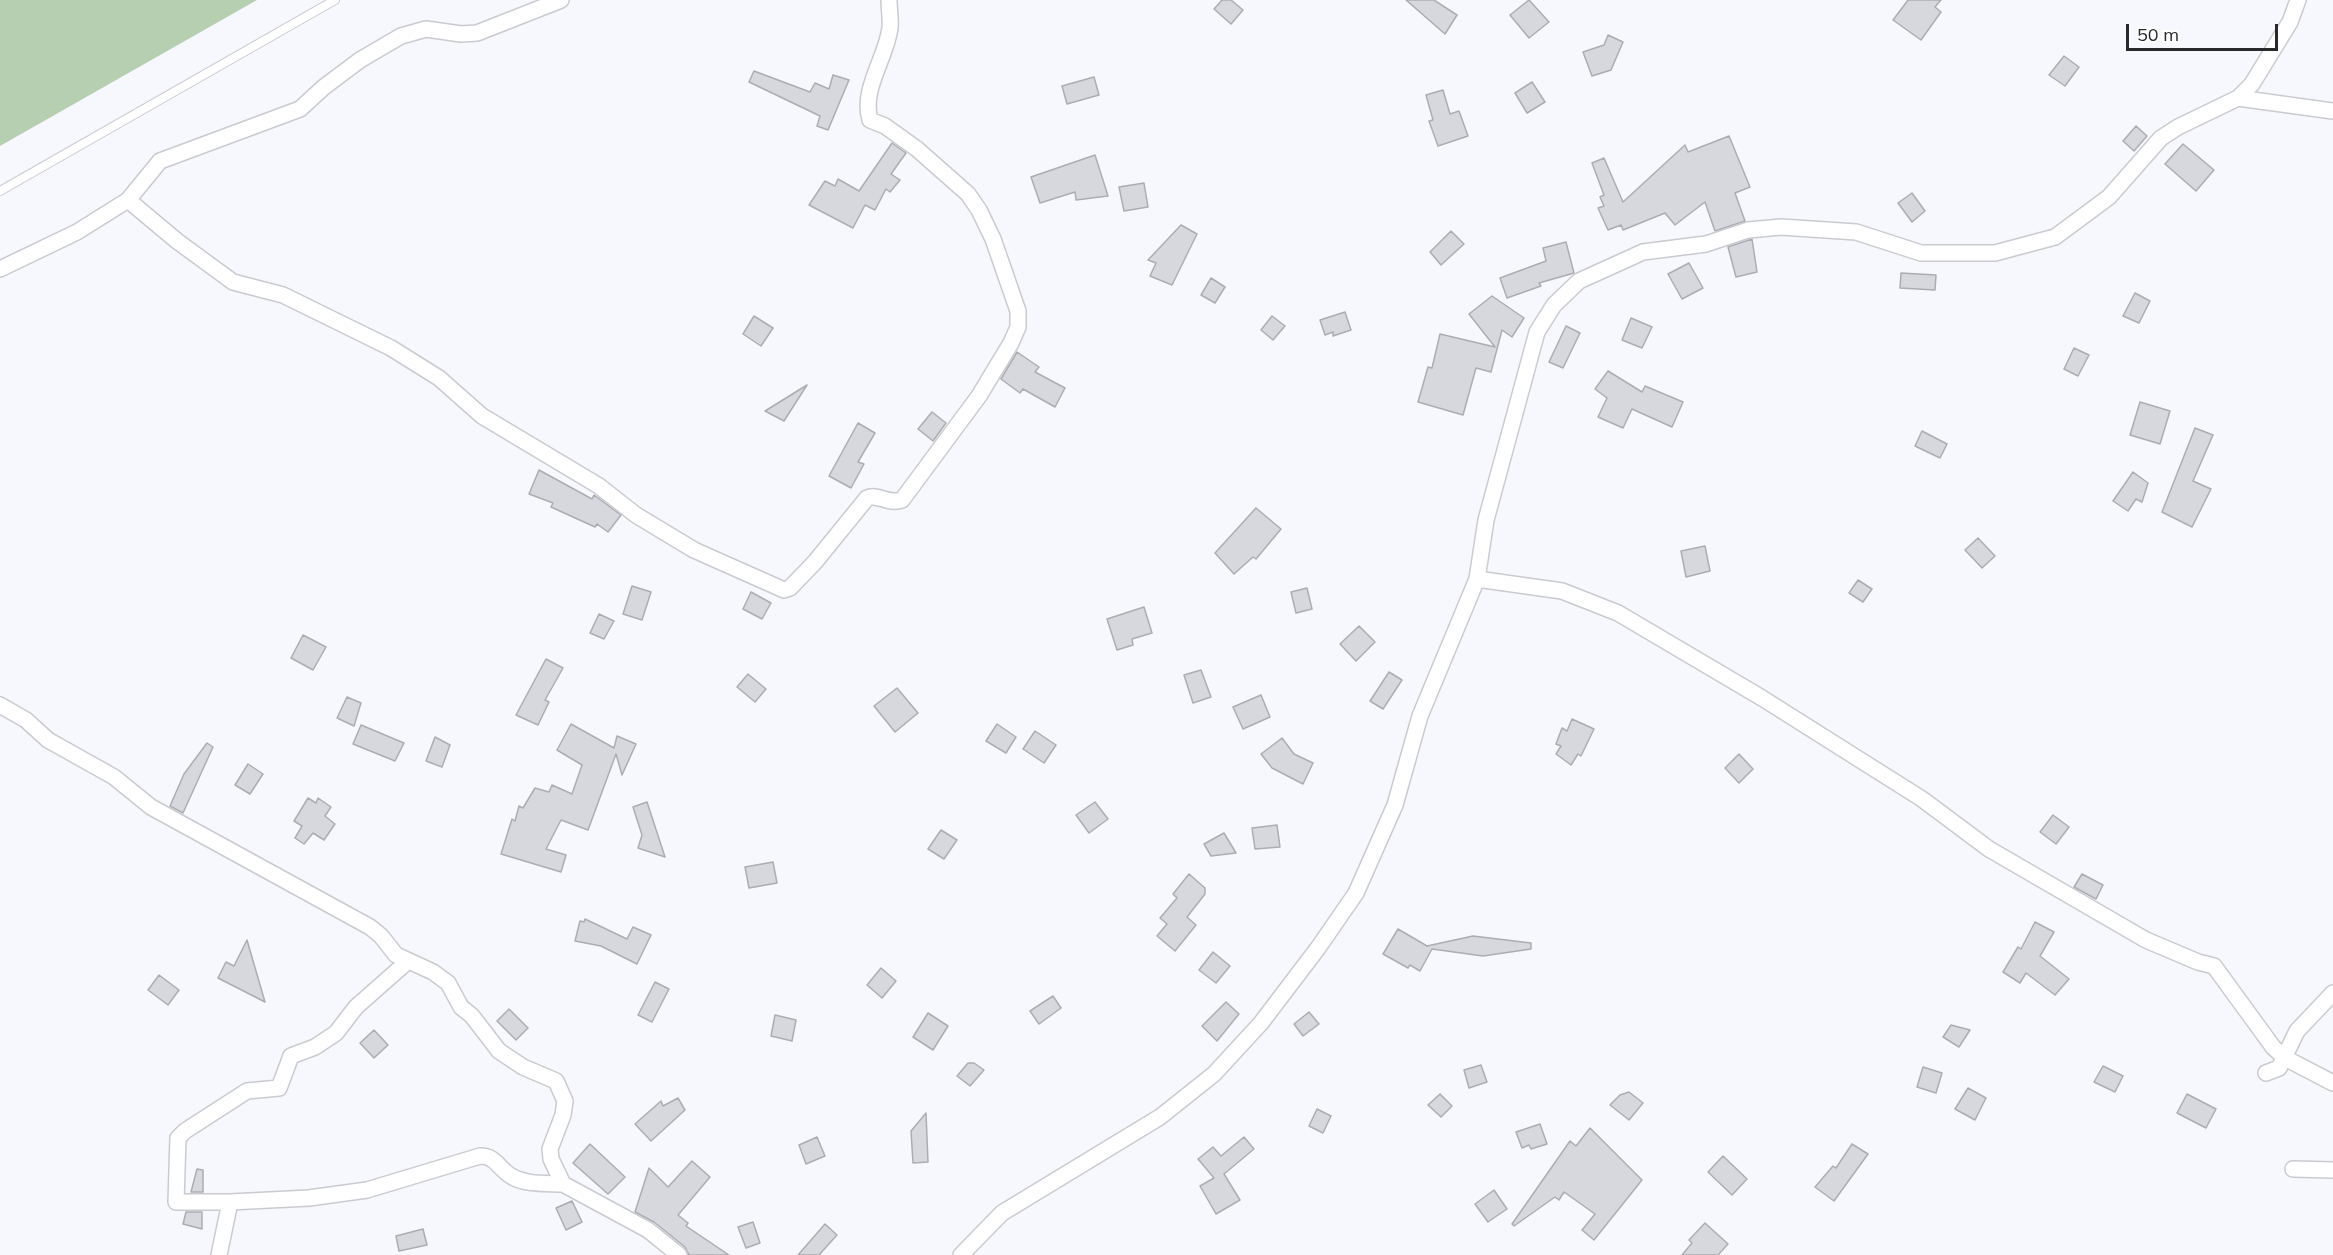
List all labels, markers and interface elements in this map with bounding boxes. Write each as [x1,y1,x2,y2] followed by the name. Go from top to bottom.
[2129,12,2280,50] scale bar
[2137,23,2179,46] text: 50 m

